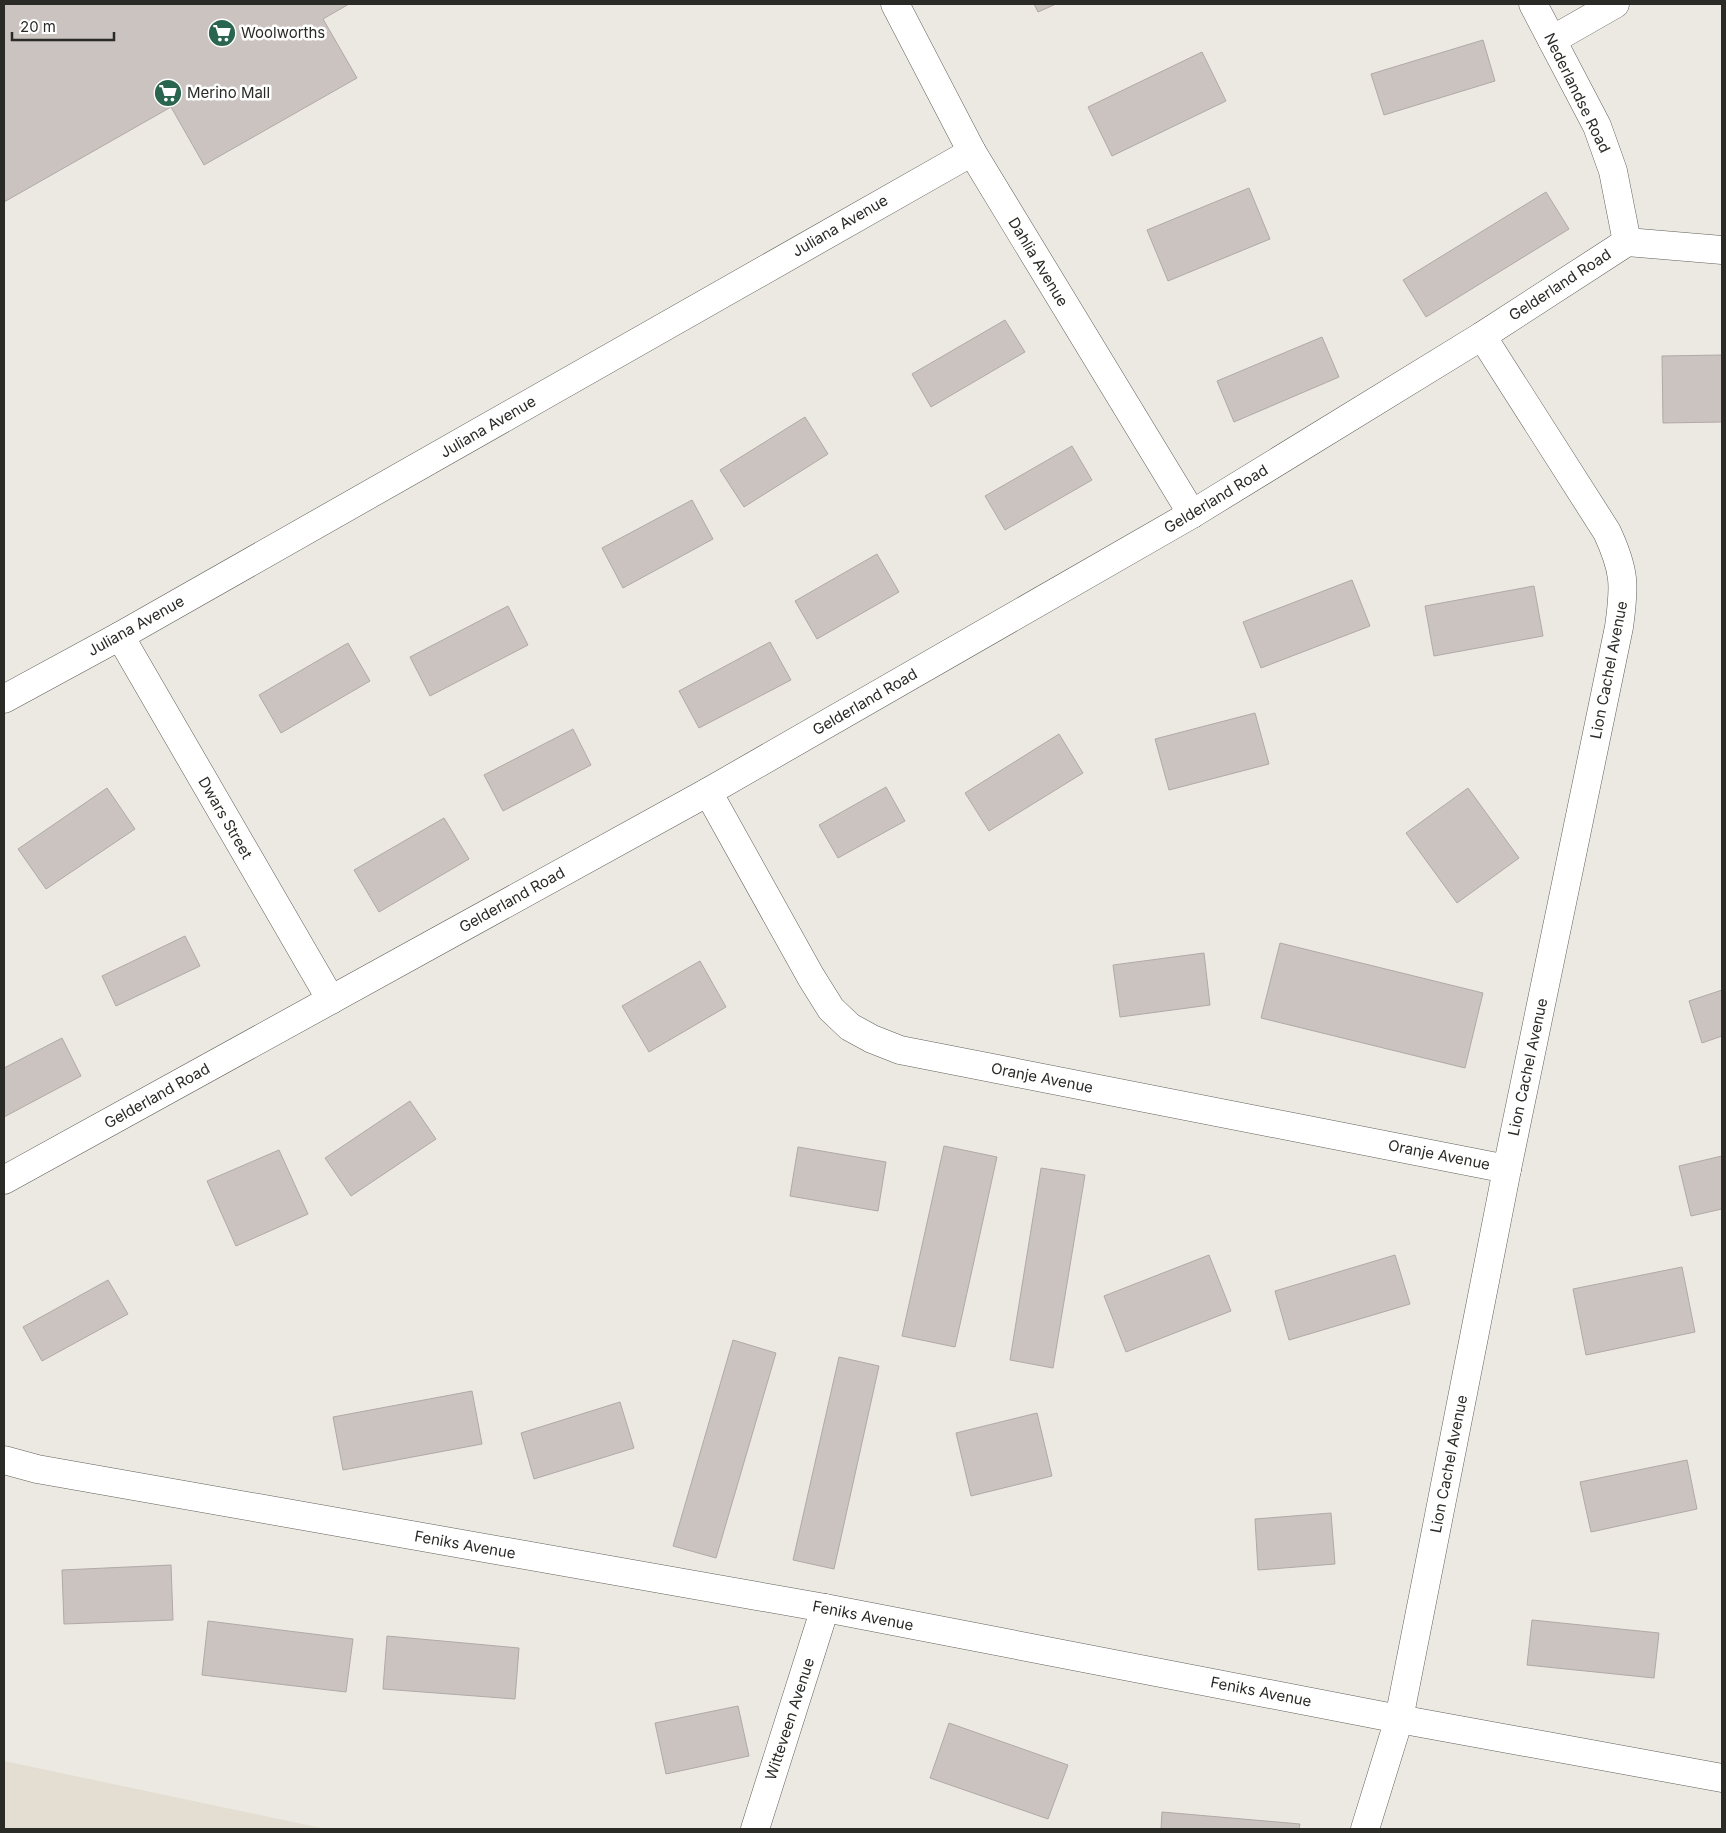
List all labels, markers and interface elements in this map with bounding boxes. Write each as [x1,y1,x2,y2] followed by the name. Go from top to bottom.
[12,10,115,42] scale bar
[20,17,56,36] text: 20 m
[207,18,237,48] supermarket icon: Woolworths
[241,23,325,42] place label: Woolworths
[1540,30,1615,156] street label: Nederlandse Road
[153,78,183,108] supermarket icon: Merino Mall
[187,83,270,102] place label: Merino Mall
[789,191,891,261] street label: Juliana Avenue
[1004,214,1073,310] street label: Dahlia Avenue
[1505,245,1614,325] street label: Gelderland Road
[437,392,539,462] street label: Juliana Avenue
[1160,460,1271,537] street label: Gelderland Road
[84,591,187,660] street label: Juliana Avenue
[1586,599,1631,741] street label: Lion Cachel Avenue
[809,664,921,739] street label: Gelderland Road
[194,773,257,862] street label: Dwars Street
[456,863,568,936] street label: Gelderland Road
[1504,996,1551,1137] street label: Lion Cachel Avenue
[989,1058,1095,1097] street label: Oranje Avenue
[101,1059,213,1132] street label: Gelderland Road
[1386,1135,1492,1174] street label: Oranje Avenue
[1426,1393,1471,1535] street label: Lion Cachel Avenue
[413,1526,517,1563] street label: Feniks Avenue
[811,1596,915,1635] street label: Feniks Avenue
[761,1655,818,1782] street label: Witteveen Avenue
[1209,1672,1313,1711] street label: Feniks Avenue

